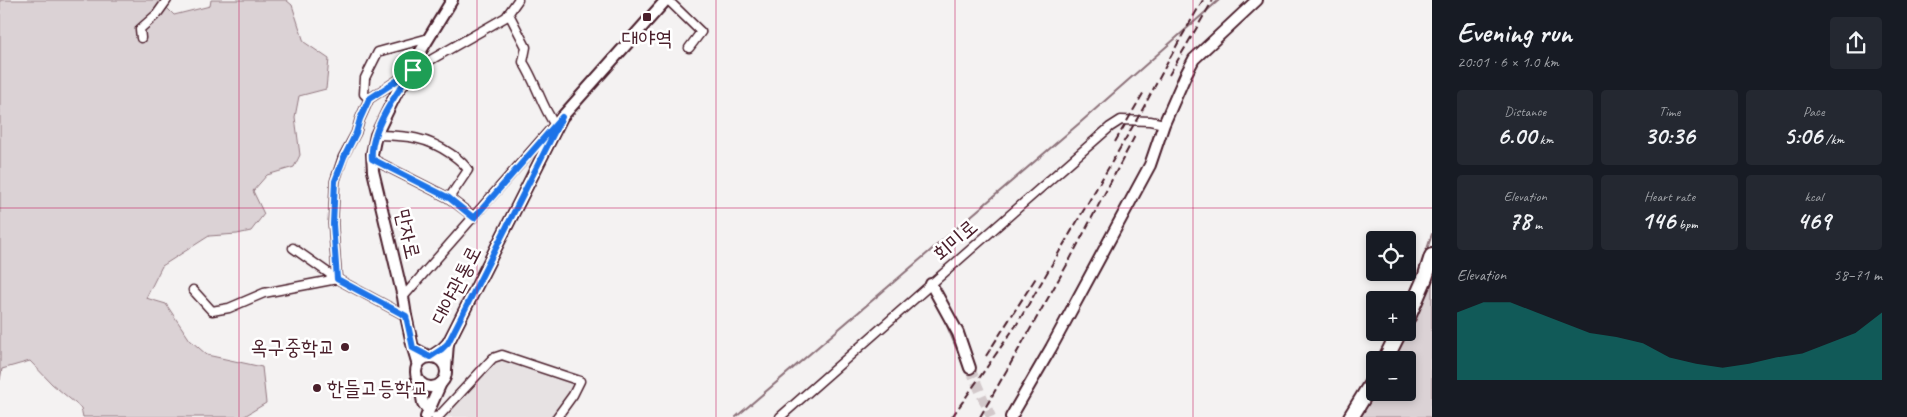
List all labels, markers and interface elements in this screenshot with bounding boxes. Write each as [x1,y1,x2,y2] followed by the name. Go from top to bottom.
[641,11,653,23] marker: 대야역
[1457,15,1572,50] text: Evening run
[1830,17,1882,69] button: share
[622,25,672,51] place label: 대야역
[392,49,434,91] pin
[1457,52,1559,72] text: 20:01 · 6 × 1.0 km
[399,56,427,84] icon: arrive
[1504,103,1546,120] text: Distance
[1659,103,1680,120] text: Time
[1803,103,1825,120] text: Pace
[1497,120,1536,152] text: 6.00
[1644,120,1695,152] text: 30:36
[1784,120,1822,152] text: 5:06
[1536,131,1553,148] text: km
[1822,131,1844,148] text: /km
[1504,188,1547,205] text: Elevation
[1644,188,1695,205] text: Heart rate
[1805,188,1823,205] text: kcal
[1508,205,1531,237] text: 78
[1641,205,1675,237] text: 146
[1797,205,1831,237] text: 469
[390,206,426,262] street label: 만자로
[927,214,983,266] street label: 회미로
[1531,216,1542,233] text: m
[1675,216,1698,233] text: bpm
[1366,231,1416,401] map controls
[1366,231,1416,281] button: locate
[425,241,487,329] street label: 대야관통로
[1457,265,1506,285] text: Elevation
[1833,265,1882,285] text: 58–71 m
[1366,291,1416,341] button: +
[251,334,335,360] place label: 옥구중학교
[339,341,351,353] marker: 옥구중학교
[1366,351,1416,401] button: −
[327,375,428,401] place label: 한들고등학교
[311,382,323,394] marker: 한들고등학교

